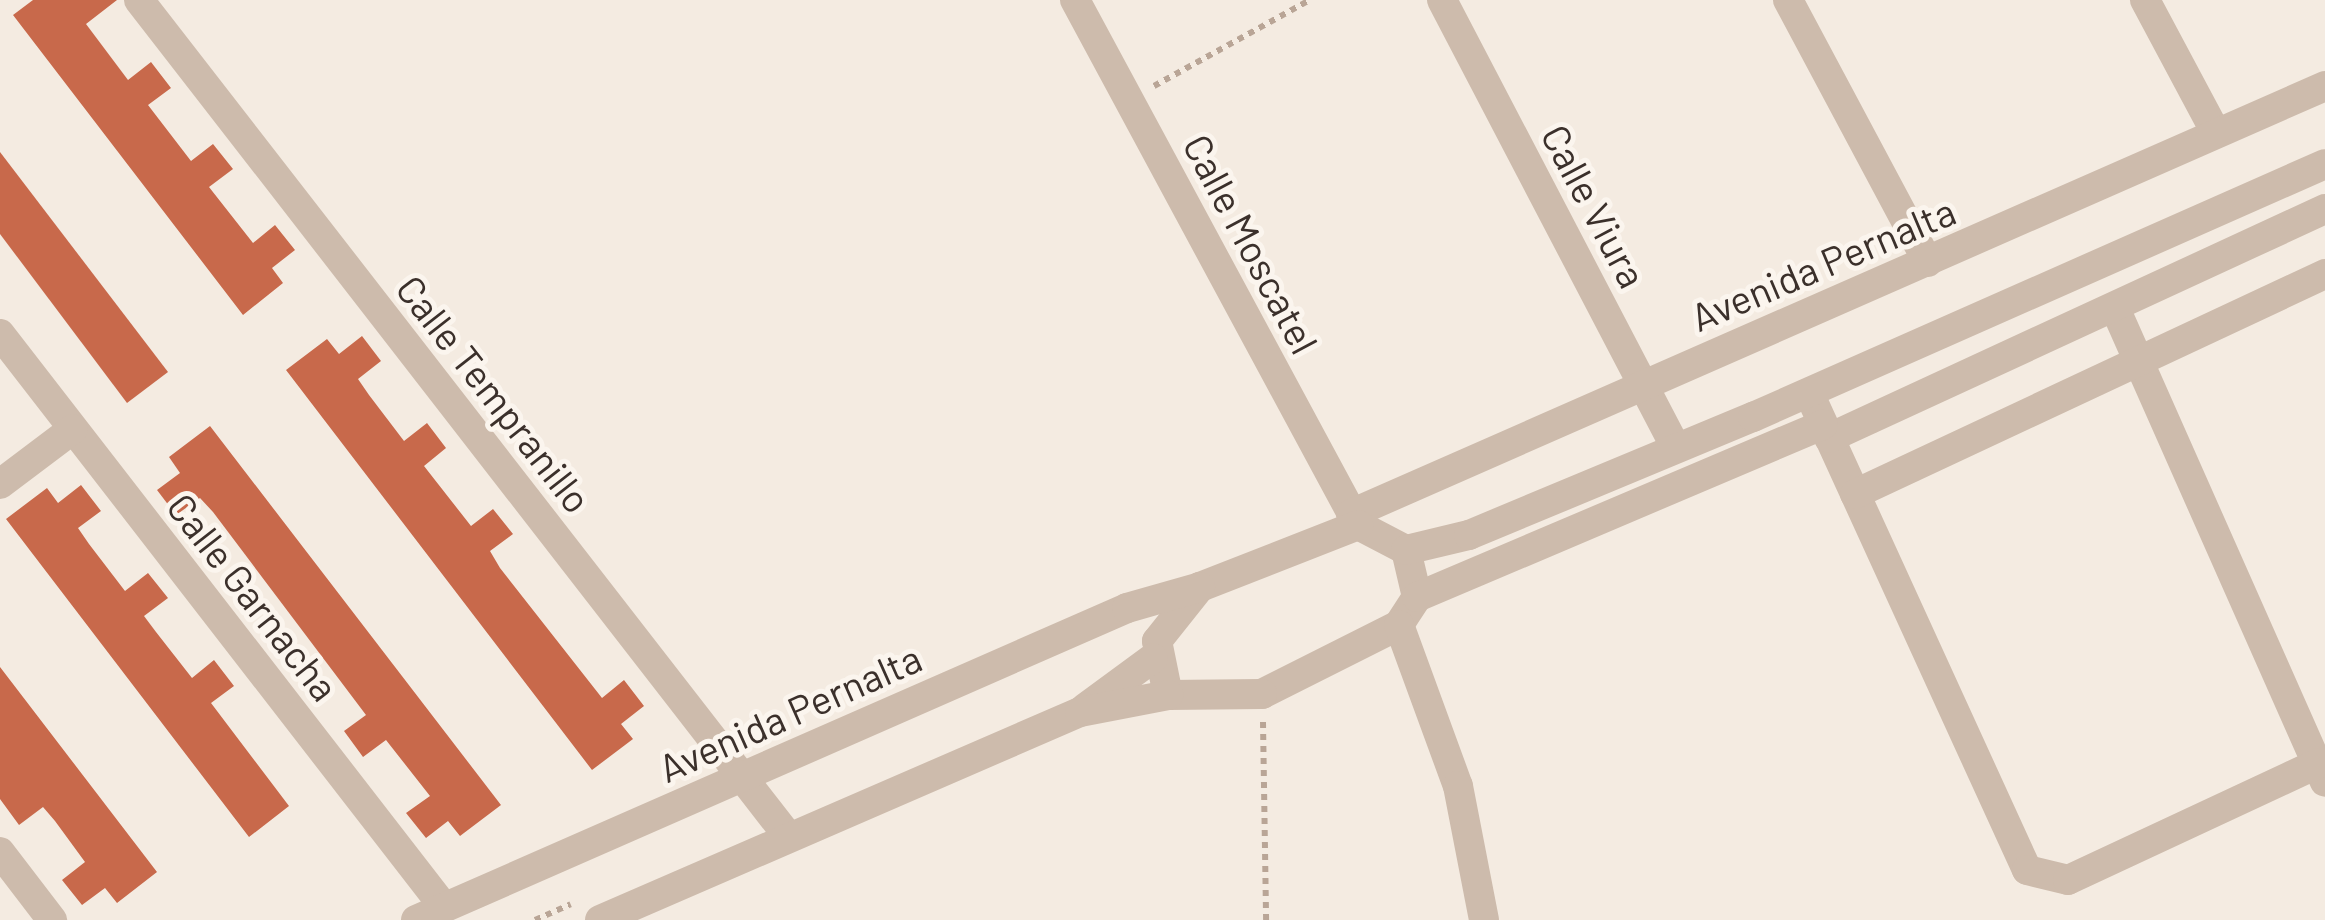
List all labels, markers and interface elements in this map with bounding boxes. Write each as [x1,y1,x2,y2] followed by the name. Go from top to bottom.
[1532,117,1656,295] street label: Calle Viura
[1174,127,1328,361] street label: Calle Moscatel
[1684,187,1962,341] street label: Avenida Pernalta
[387,266,601,522] street label: Calle Tempranillo
[158,484,348,710] street label: Calle Garnacha
[651,634,929,792] street label: Avenida Pernalta

